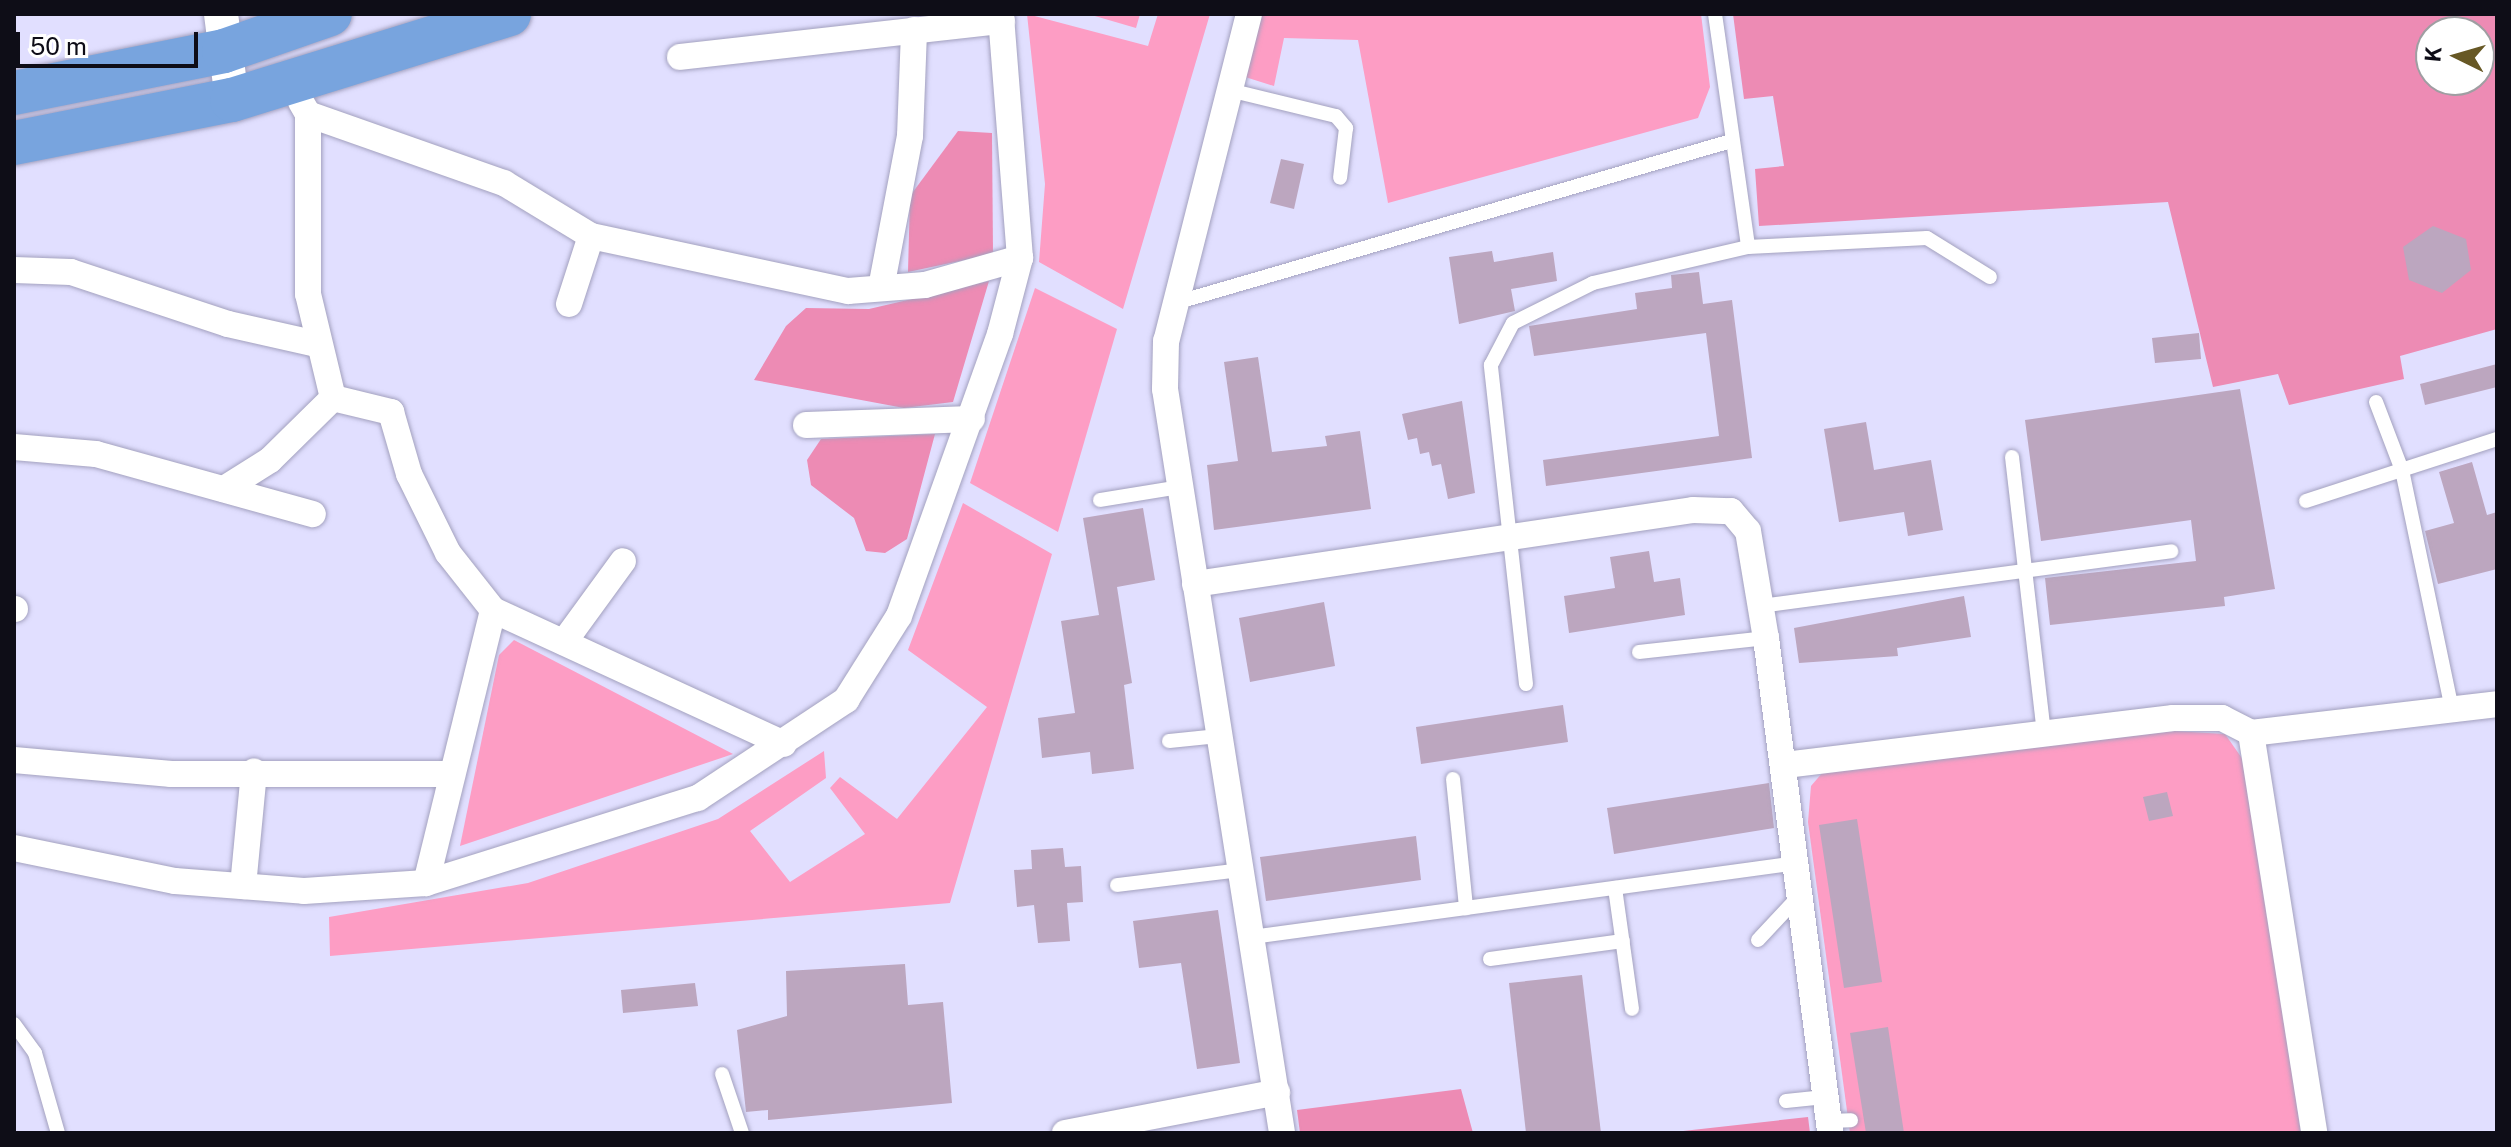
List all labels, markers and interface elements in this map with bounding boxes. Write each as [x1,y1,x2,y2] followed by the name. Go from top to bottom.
[20,16,202,66] scale bar
[2415,16,2495,96] north arrow
[30,32,87,60] text: 50 m
[2419,45,2447,63] text: K

